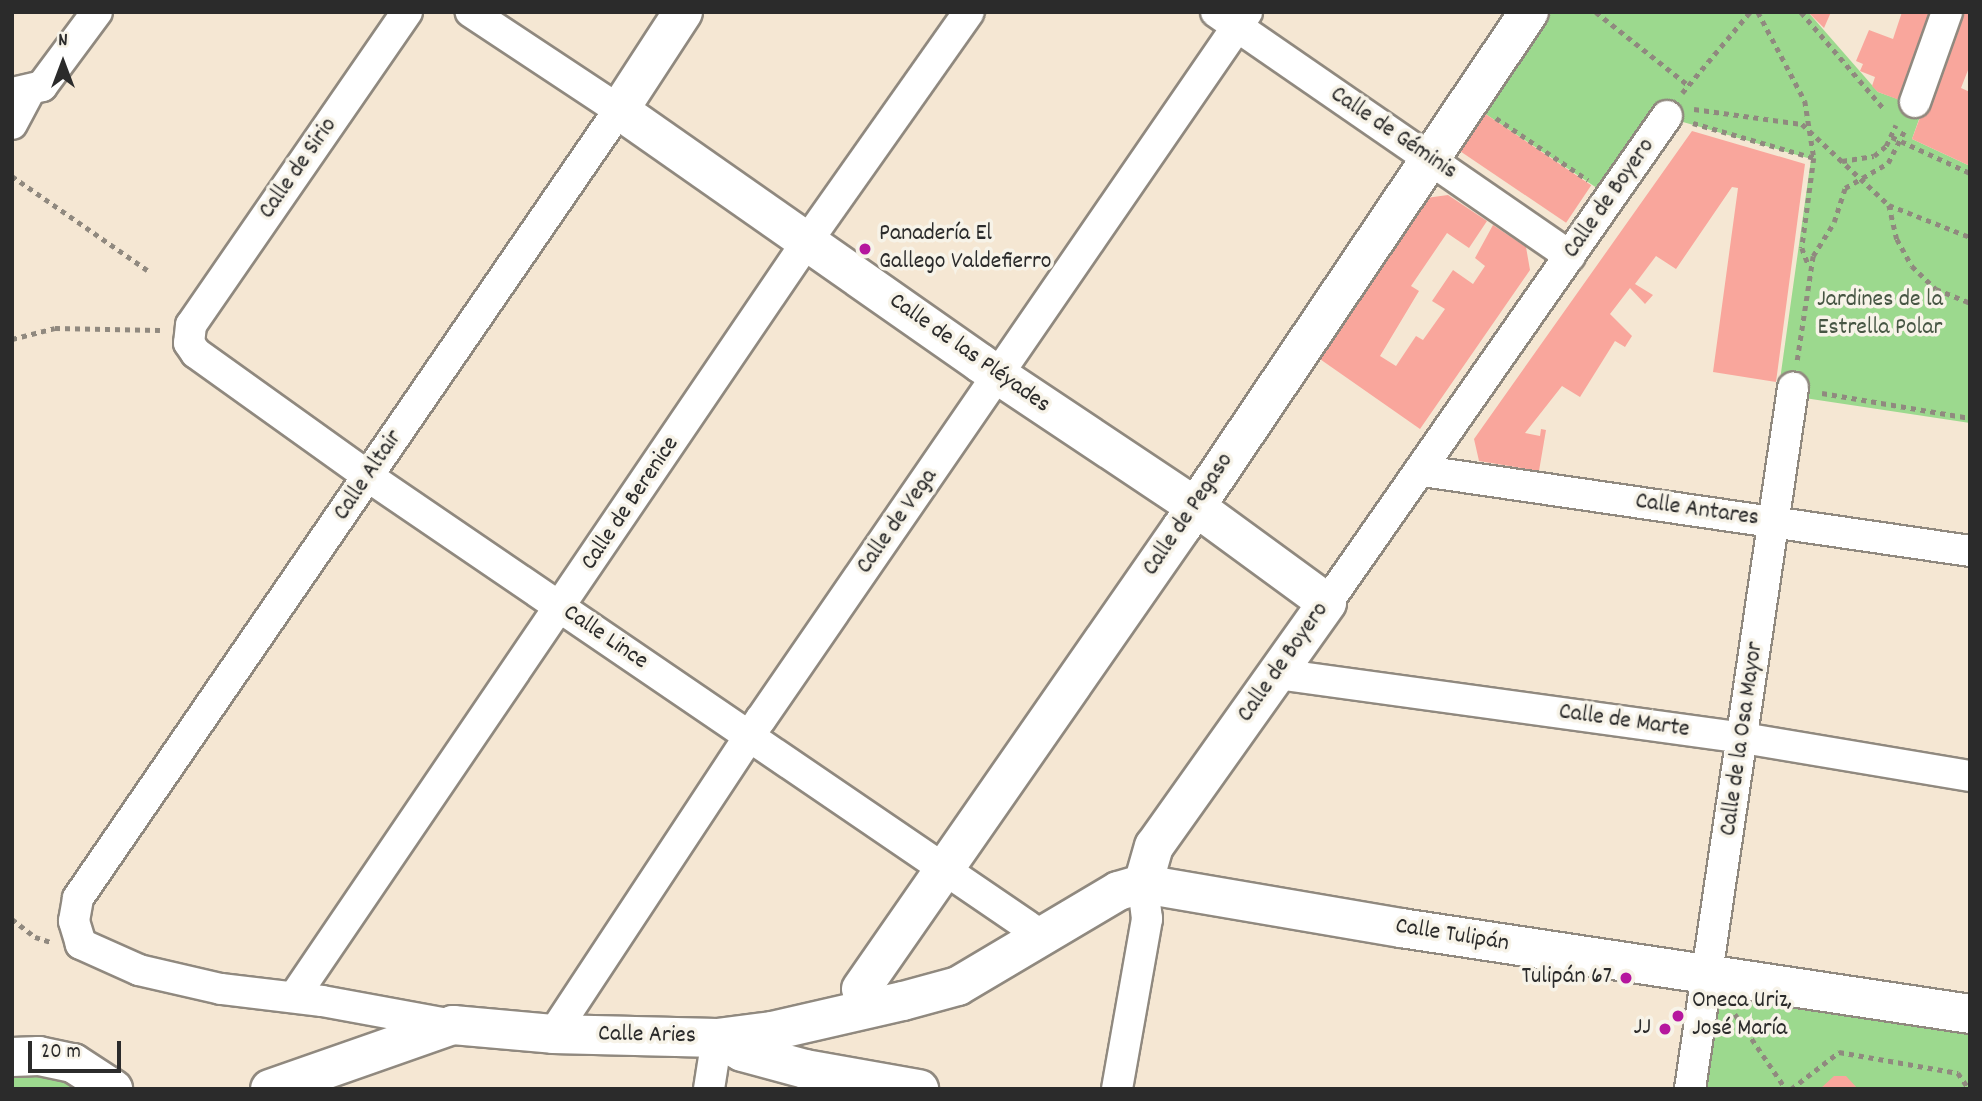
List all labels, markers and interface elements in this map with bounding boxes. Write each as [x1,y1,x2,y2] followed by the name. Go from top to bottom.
[28,28,98,98] north arrow
[58,28,68,55] text: N
[1324,81,1462,187] street label: Calle de Géminis
[254,113,344,225] street label: Calle de Sirio
[1558,133,1662,265] street label: Calle de Boyero
[879,221,1052,277] place label: Panadería El Gallego Valdefierro
[857,241,873,257] marker: Panadería El Gallego Valdefierro
[1817,287,1943,343] park label: Jardines de la Estrella Polar
[883,288,1055,420] street label: Calle de las Pléyades
[328,425,410,527] street label: Calle Altair
[576,432,686,576] street label: Calle de Berenice
[1137,448,1241,582] street label: Calle de Pegaso
[851,464,945,580] street label: Calle de Vega
[1633,488,1761,534] street label: Calle Antares
[1232,597,1336,729] street label: Calle de Boyero
[557,599,653,677] street label: Calle Lince
[1715,640,1771,838] street label: Calle de la Osa Mayor
[1557,699,1691,745] street label: Calle de Marte
[1393,913,1511,959] street label: Calle Tulipán
[1521,964,1612,992] place label: Tulipán 67
[1618,970,1634,986] marker: Tulipán 67
[1692,988,1792,1044] place label: Oneca Uriz, José María
[1670,1008,1686,1024] marker: Oneca Uriz, José María
[1634,1015,1651,1043] place label: JJ
[598,1021,696,1051] street label: Calle Aries
[1657,1021,1673,1037] marker: JJ
[32,1028,124,1072] scale bar
[41,1038,81,1068] text: 20 m

